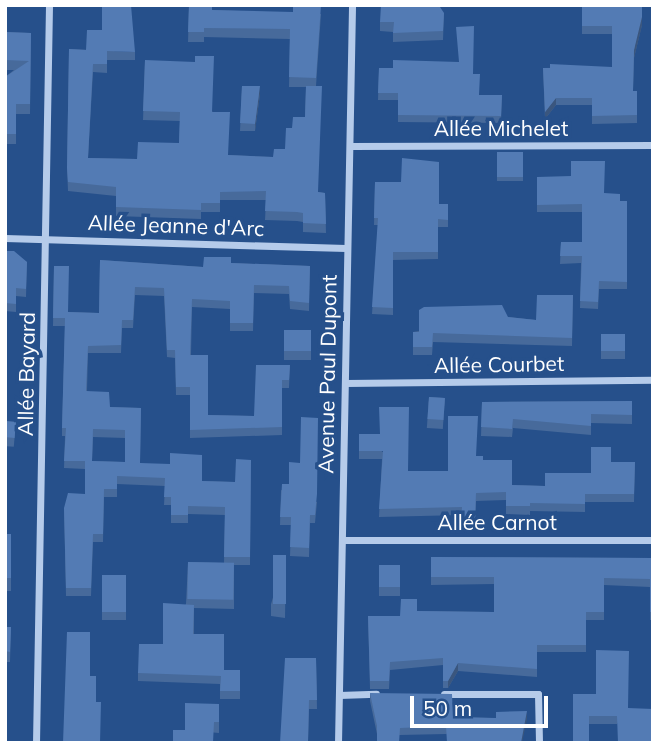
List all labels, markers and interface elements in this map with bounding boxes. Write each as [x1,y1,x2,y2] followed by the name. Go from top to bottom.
[434,115,568,141] street label: Allée Michelet
[87,209,265,241] street label: Allée Jeanne d'Arc
[313,274,341,474] street label: Avenue Paul Dupont
[12,312,40,436] street label: Allée Bayard
[434,350,564,378] street label: Allée Courbet
[437,509,557,535] street label: Allée Carnot
[413,682,551,726] scale bar
[423,695,472,721] text: 50 m

